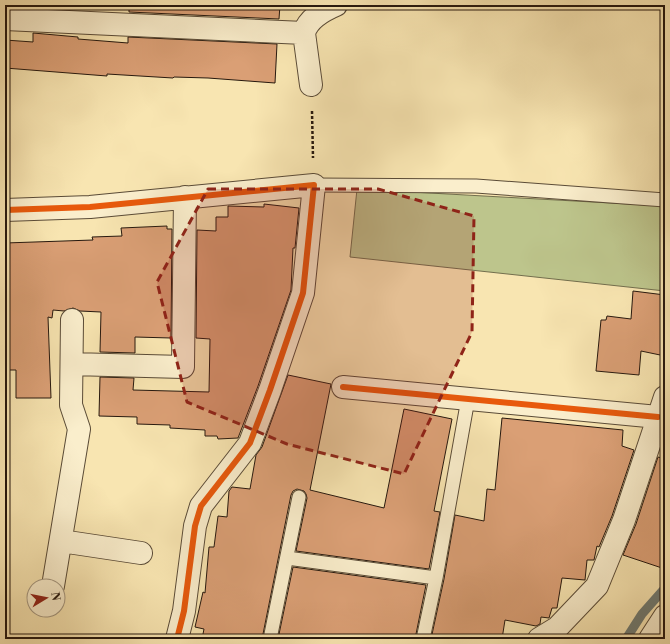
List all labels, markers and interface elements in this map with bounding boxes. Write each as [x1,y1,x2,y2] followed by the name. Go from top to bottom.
[26,578,66,618] north arrow
[47,591,63,602] text: N

